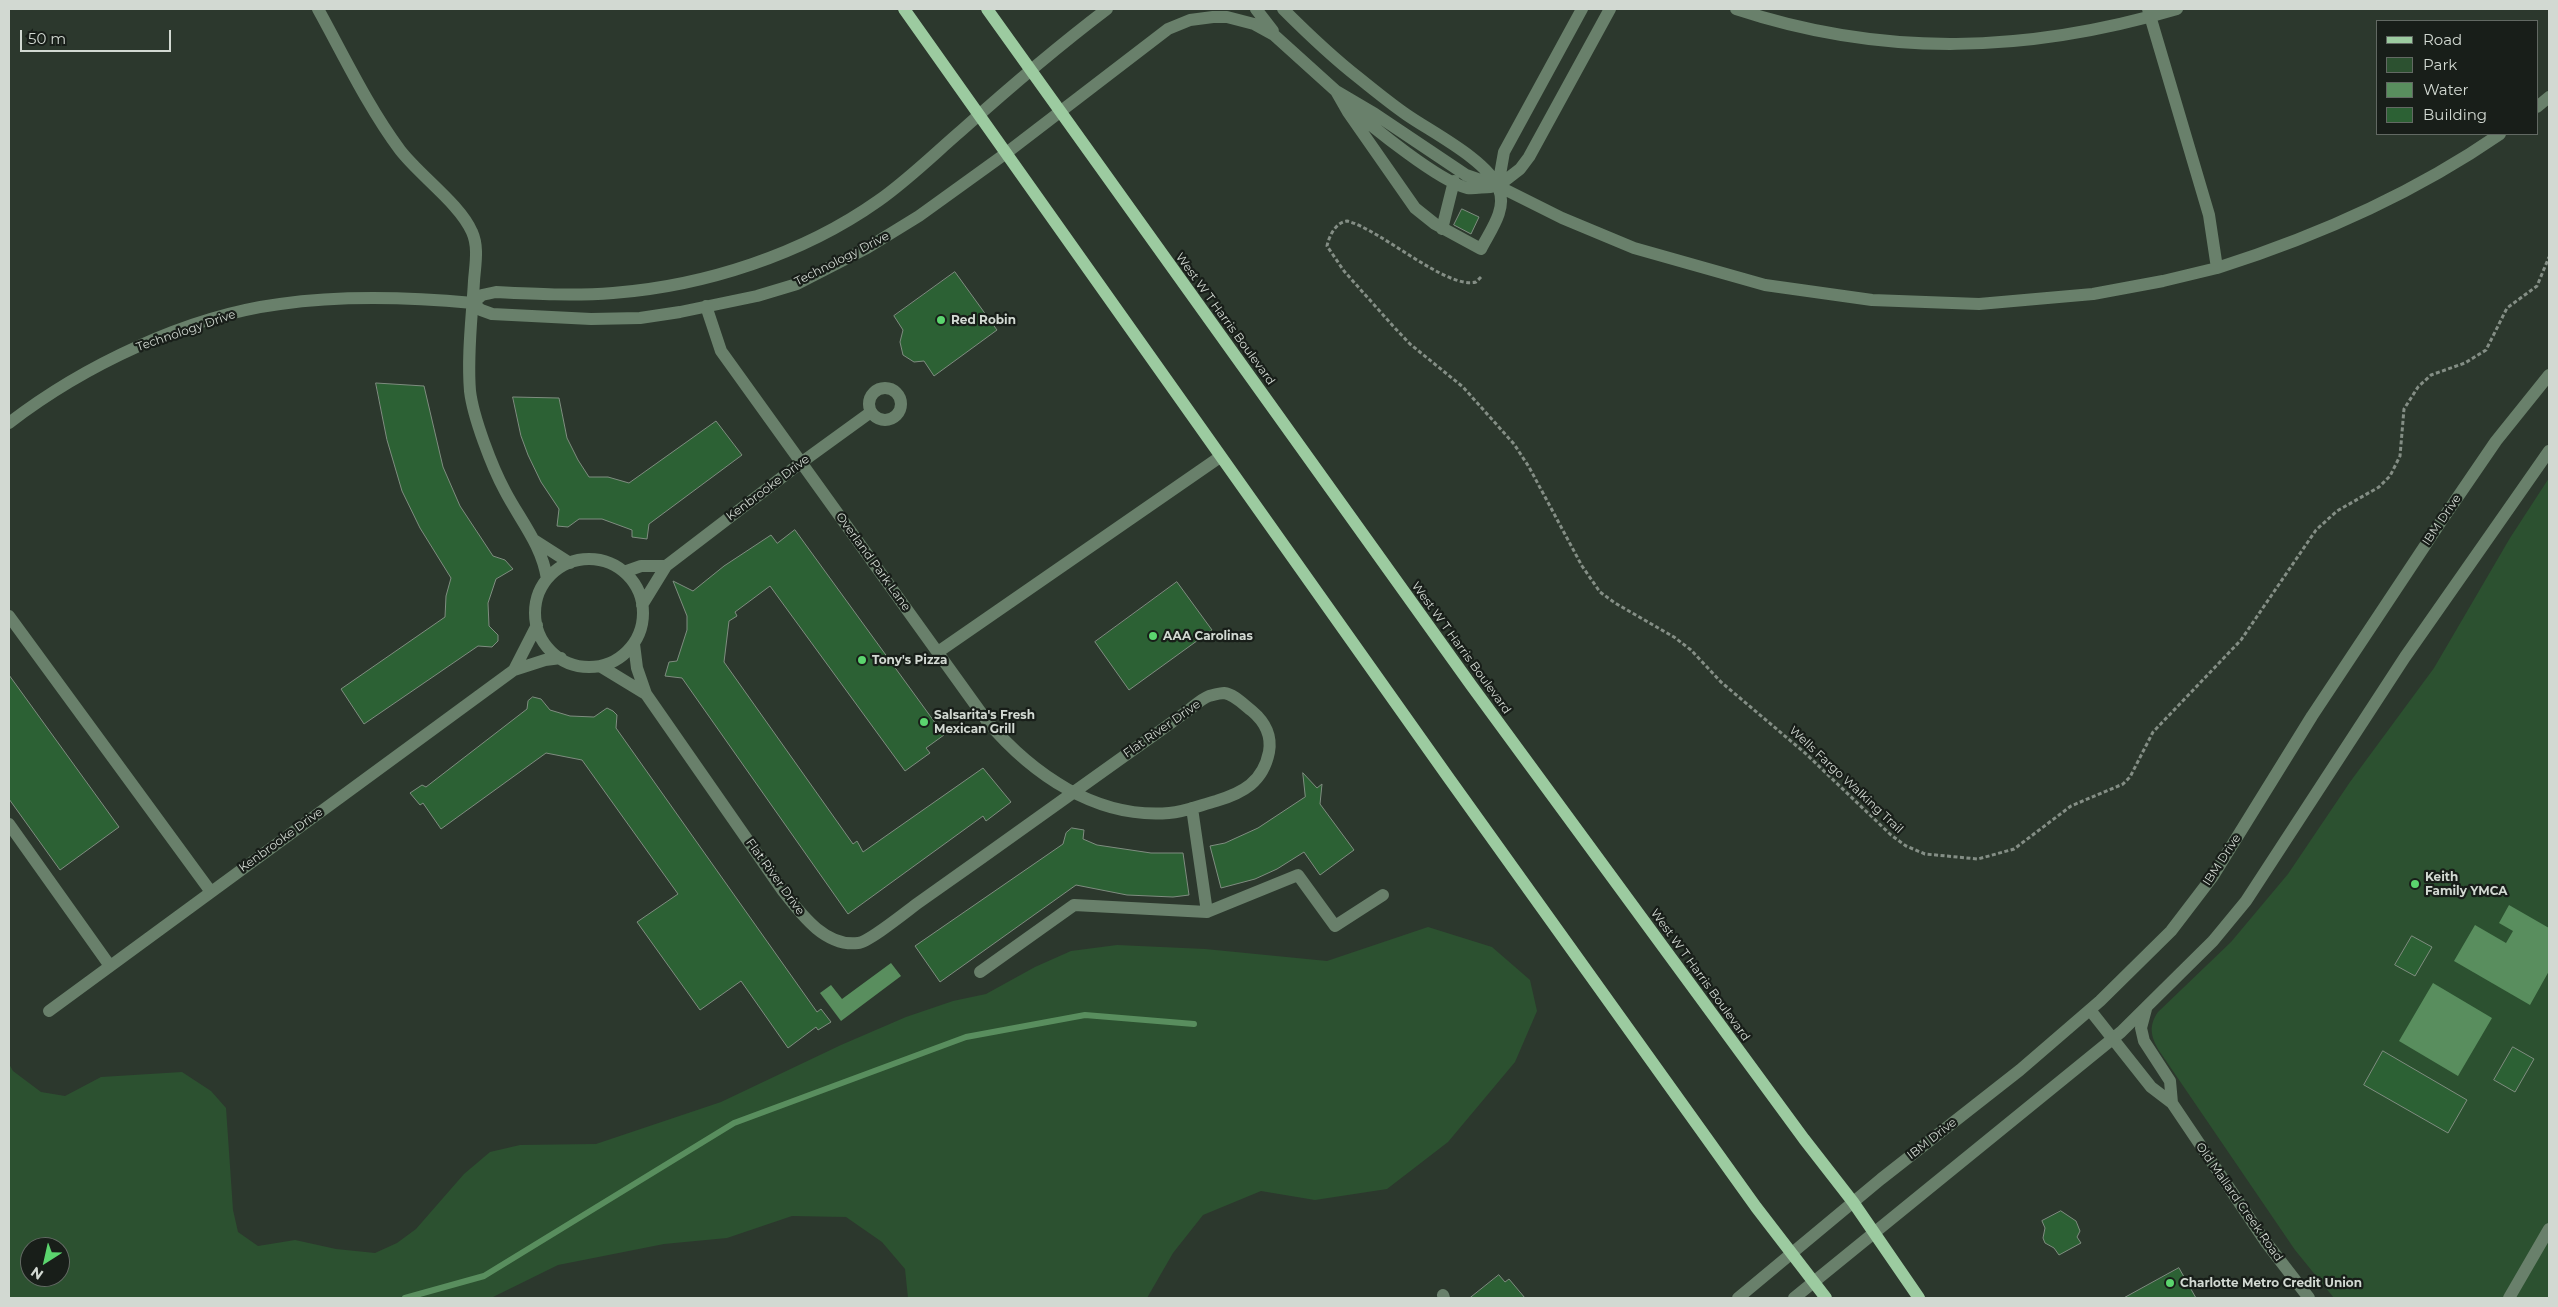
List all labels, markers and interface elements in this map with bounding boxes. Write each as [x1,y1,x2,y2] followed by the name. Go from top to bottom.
[22,20,174,52] scale bar
[2376,20,2538,135] legend
[28,29,66,48] text: 50 m
[2423,30,2462,49] text: Road
[2423,55,2457,74] text: Park
[2423,80,2469,99] text: Water
[2423,105,2487,124] text: Building
[792,229,892,289] street label: Technology Drive
[1172,250,1278,388] street label: West W T Harris Boulevard
[135,307,237,355] street label: Technology Drive
[951,313,1016,327] place label: Red Robin
[935,314,947,326] marker: Red Robin
[724,452,812,524] street label: Kenbrooke Drive
[2420,492,2464,548] street label: IBM Drive
[832,510,914,614] street label: Overland Park Lane
[1408,579,1514,717] street label: West W T Harris Boulevard
[1163,629,1253,643] place label: AAA Carolinas
[1147,630,1159,642] marker: AAA Carolinas
[872,653,947,667] place label: Tony's Pizza
[856,654,868,666] marker: Tony's Pizza
[1121,697,1203,761] street label: Flat River Drive
[934,708,1035,736] place label: Salsarita's Fresh Mexican Grill
[918,716,930,728] marker: Salsarita's Fresh Mexican Grill
[1786,723,1906,837] street label: Wells Fargo Walking Trail
[236,805,326,875] street label: Kenbrooke Drive
[2200,831,2244,889] street label: IBM Drive
[742,836,808,918] street label: Flat River Drive
[2425,870,2507,898] place label: Keith Family YMCA
[2409,878,2421,890] marker: Keith Family YMCA
[1647,906,1753,1044] street label: West W T Harris Boulevard
[1904,1115,1960,1163] street label: IBM Drive
[2192,1140,2286,1264] street label: Old Mallard Creek Road
[20,1237,70,1287] north arrow
[27,1263,47,1284] text: N
[2180,1276,2362,1290] place label: Charlotte Metro Credit Union
[2164,1277,2176,1289] marker: Charlotte Metro Credit Union

